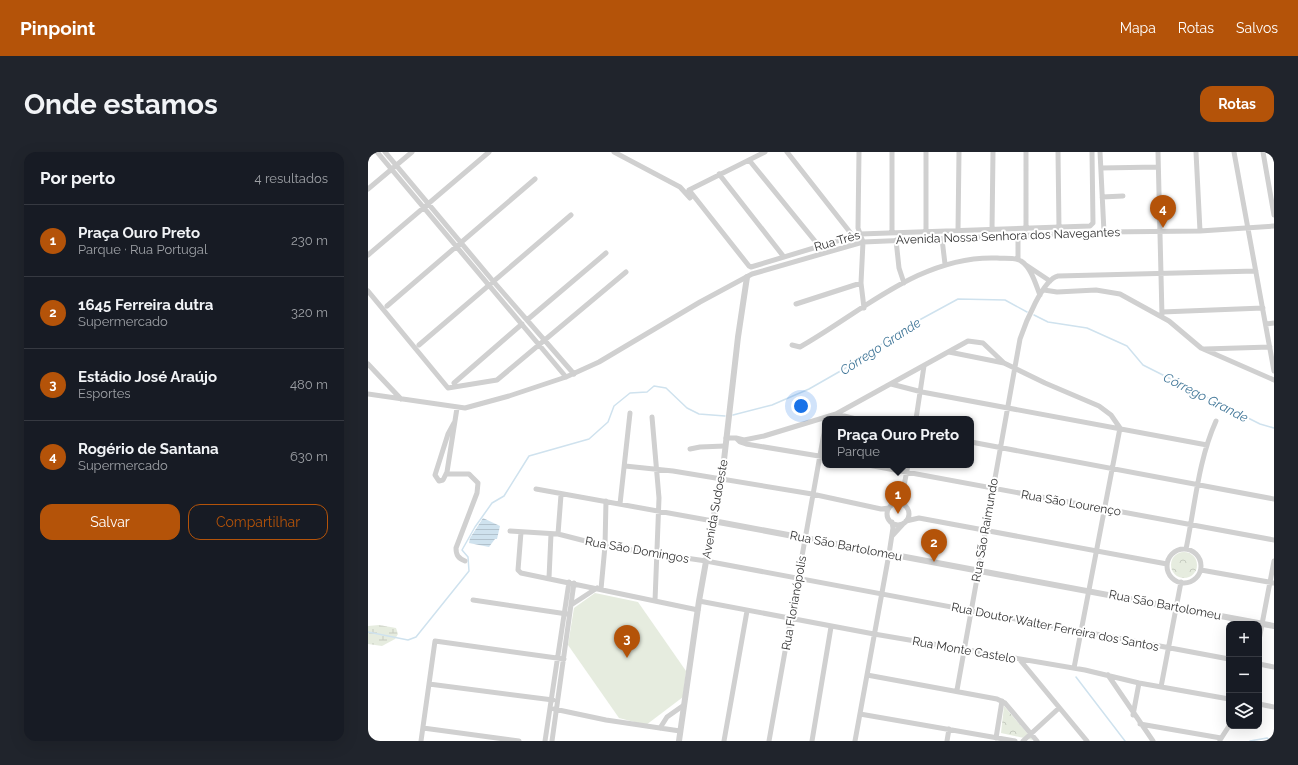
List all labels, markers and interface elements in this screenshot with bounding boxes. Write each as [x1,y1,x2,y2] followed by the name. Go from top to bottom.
[20,17,95,39] text: Pinpoint
[1120,20,1156,36] text: Mapa
[1178,20,1214,36] text: Rotas
[1236,20,1278,36] text: Salvos
[1200,86,1274,122] button: Rotas
[24,88,218,121] text: Onde estamos
[40,168,115,188] text: Por perto
[255,171,328,186] text: 4 resultados
[1150,195,1176,228] pin: 4
[78,224,200,242] text: Praça Ouro Preto
[896,225,1120,247] street label: Avenida Nossa Senhora dos Navegantes
[812,228,862,254] street label: Rua Três
[50,233,56,248] text: 1
[291,233,328,248] text: 230 m
[78,242,207,257] text: Parque · Rua Portugal
[78,296,213,314] text: 1645 Ferreira dutra
[49,305,57,320] text: 2
[291,305,328,320] text: 320 m
[78,314,168,329] text: Supermercado
[837,315,923,378] water label: Córrego Grande
[78,368,217,386] text: Estádio José Araújo
[1161,370,1251,425] water label: Córrego Grande
[49,377,57,392] text: 3
[290,377,328,392] text: 480 m
[78,386,131,401] text: Esportes
[791,396,811,416] your location
[822,416,974,468] popup
[837,426,959,444] text: Praça Ouro Preto
[78,440,219,458] text: Rogério de Santana
[837,444,880,459] text: Parque
[49,449,57,464] text: 4
[290,449,328,464] text: 630 m
[78,458,168,473] text: Supermercado
[699,458,731,560] street label: Avenida Sudoeste
[969,477,1001,583] street label: Rua São Raimundo
[885,481,911,514] pin: 1
[1020,487,1122,519] street label: Rua São Lourenço
[40,504,180,540] button: Salvar
[188,504,328,540] button: Compartilhar
[789,528,903,564] street label: Rua São Bartolomeu
[921,529,947,562] pin: 2
[584,534,690,566] street label: Rua São Domingos
[779,554,809,651] street label: Rua Florianópolis
[1108,587,1222,623] street label: Rua São Bartolomeu
[950,600,1160,654] street label: Rua Doutor Walter Ferreira dos Santos
[1226,621,1262,729] map controls
[1226,621,1262,657] button: +
[614,625,640,658] pin: 3
[911,634,1017,666] street label: Rua Monte Castelo
[1226,657,1262,693] button: −
[1226,693,1262,729] button: layers

